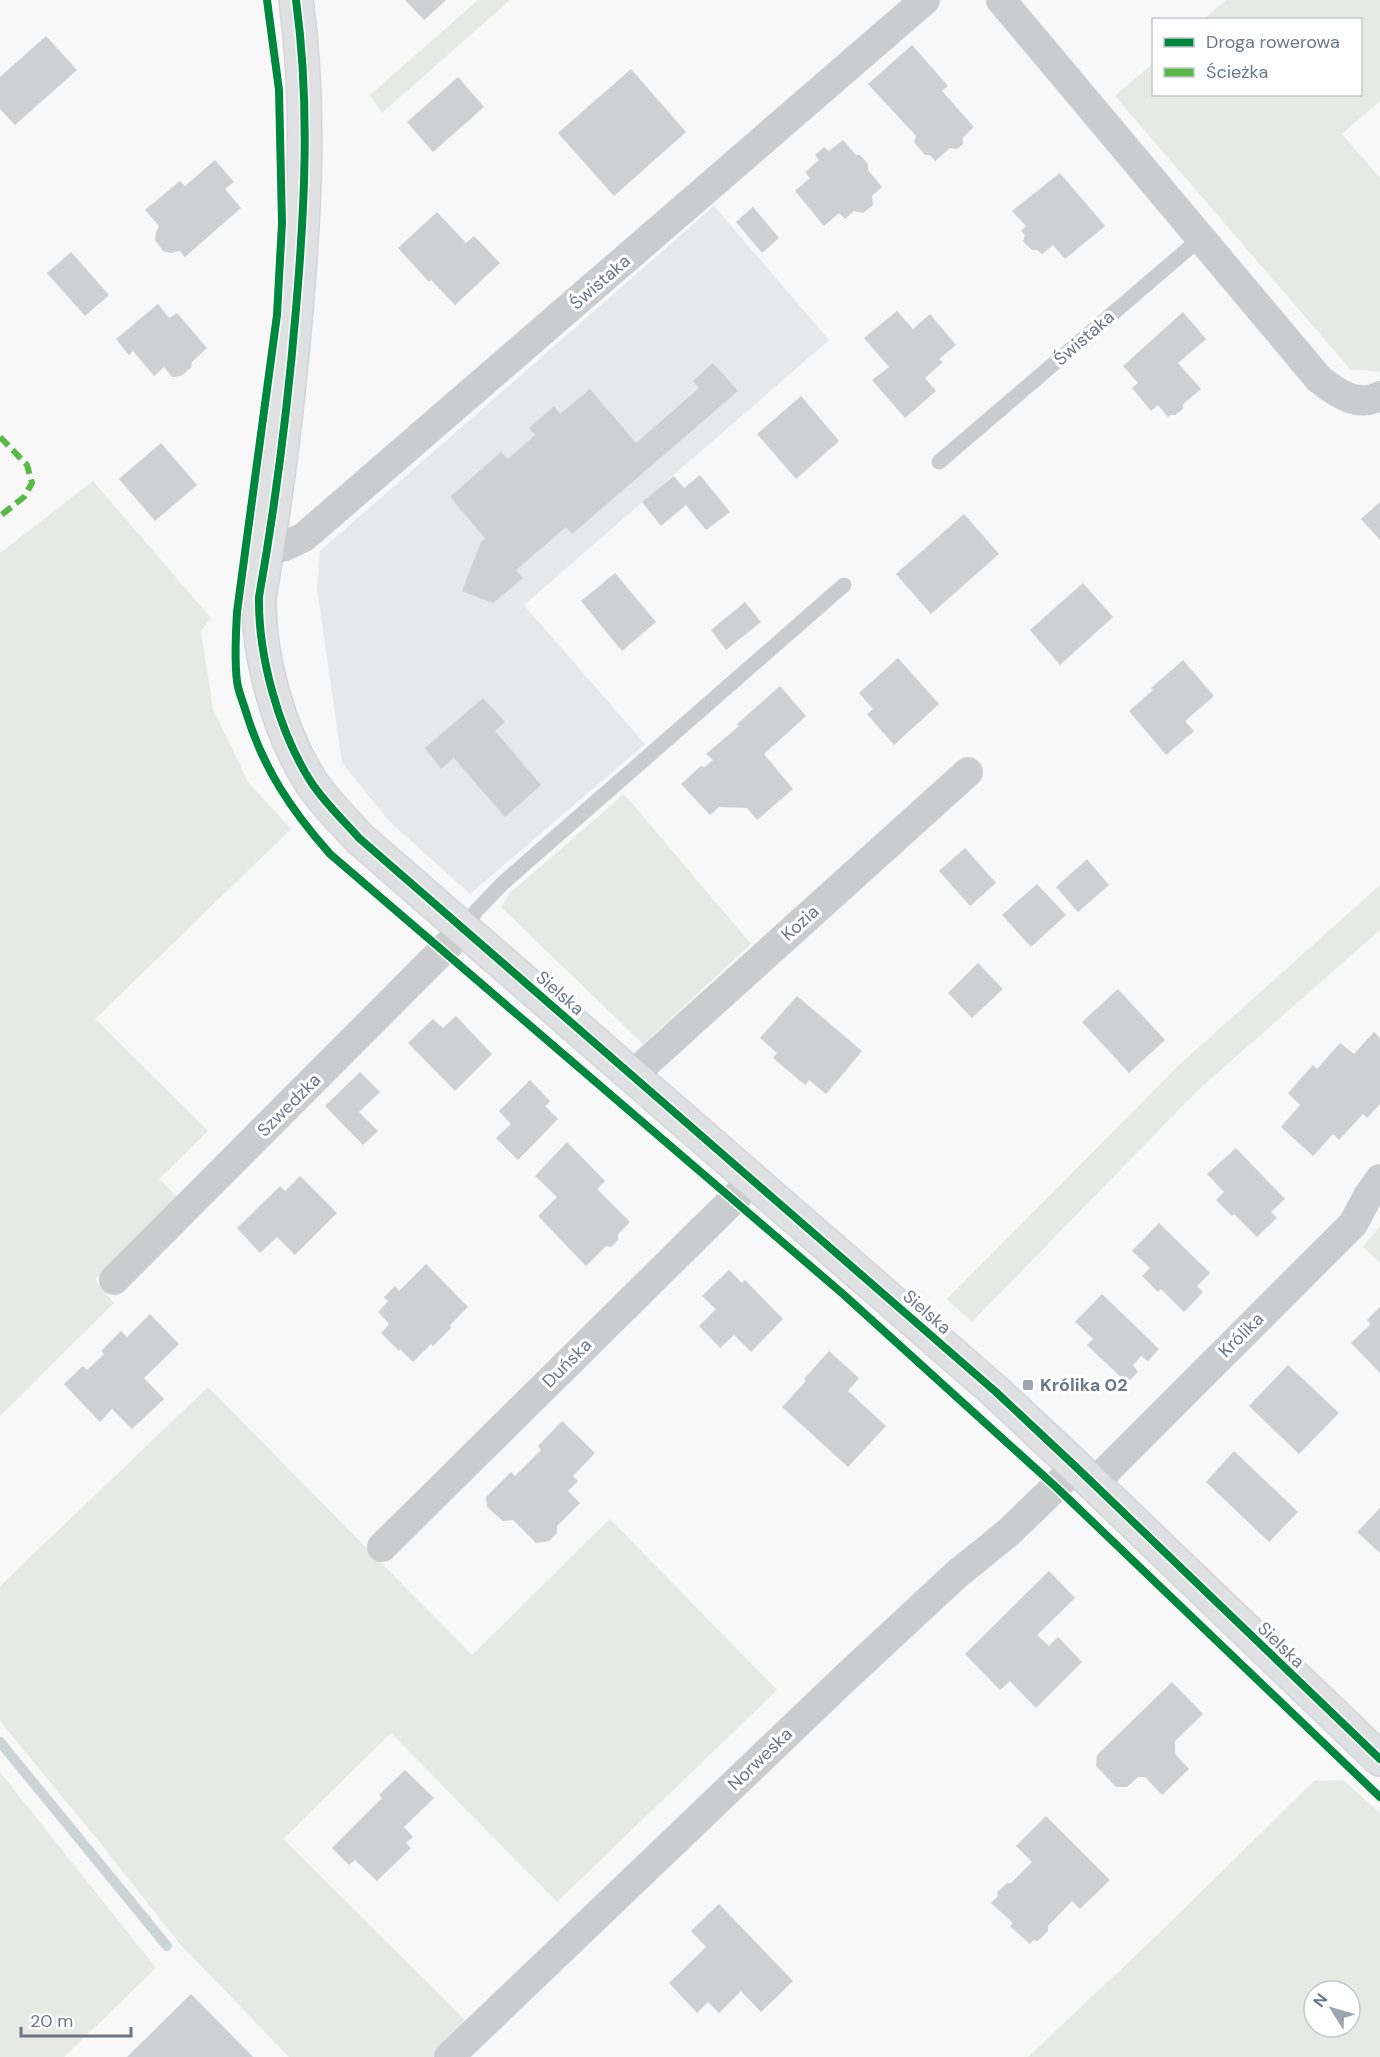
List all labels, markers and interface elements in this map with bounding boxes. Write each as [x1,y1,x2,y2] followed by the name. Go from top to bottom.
[1152,18,1362,96] legend
[1206,30,1340,54] text: Droga rowerowa
[1206,60,1268,84] text: Ścieżka
[565,249,635,315] street label: Świstaka
[1049,305,1119,371] street label: Świstaka
[776,900,824,946] street label: Kozia
[531,965,589,1021] street label: Sielska
[252,1068,326,1142] street label: Szwedzka
[898,1284,956,1340] street label: Sielska
[1213,1307,1269,1363] street label: Królika
[537,1333,597,1393] street label: Duńska
[1040,1373,1128,1397] place label: Królika 02
[1021,1378,1035,1392] marker: Królika 02
[1252,1617,1310,1673] street label: Sielska
[722,1722,798,1796] street label: Norweska
[1302,1979,1362,2039] north arrow
[1309,1989,1332,2011] text: N
[21,2000,130,2038] scale bar
[30,2009,73,2033] text: 20 m

